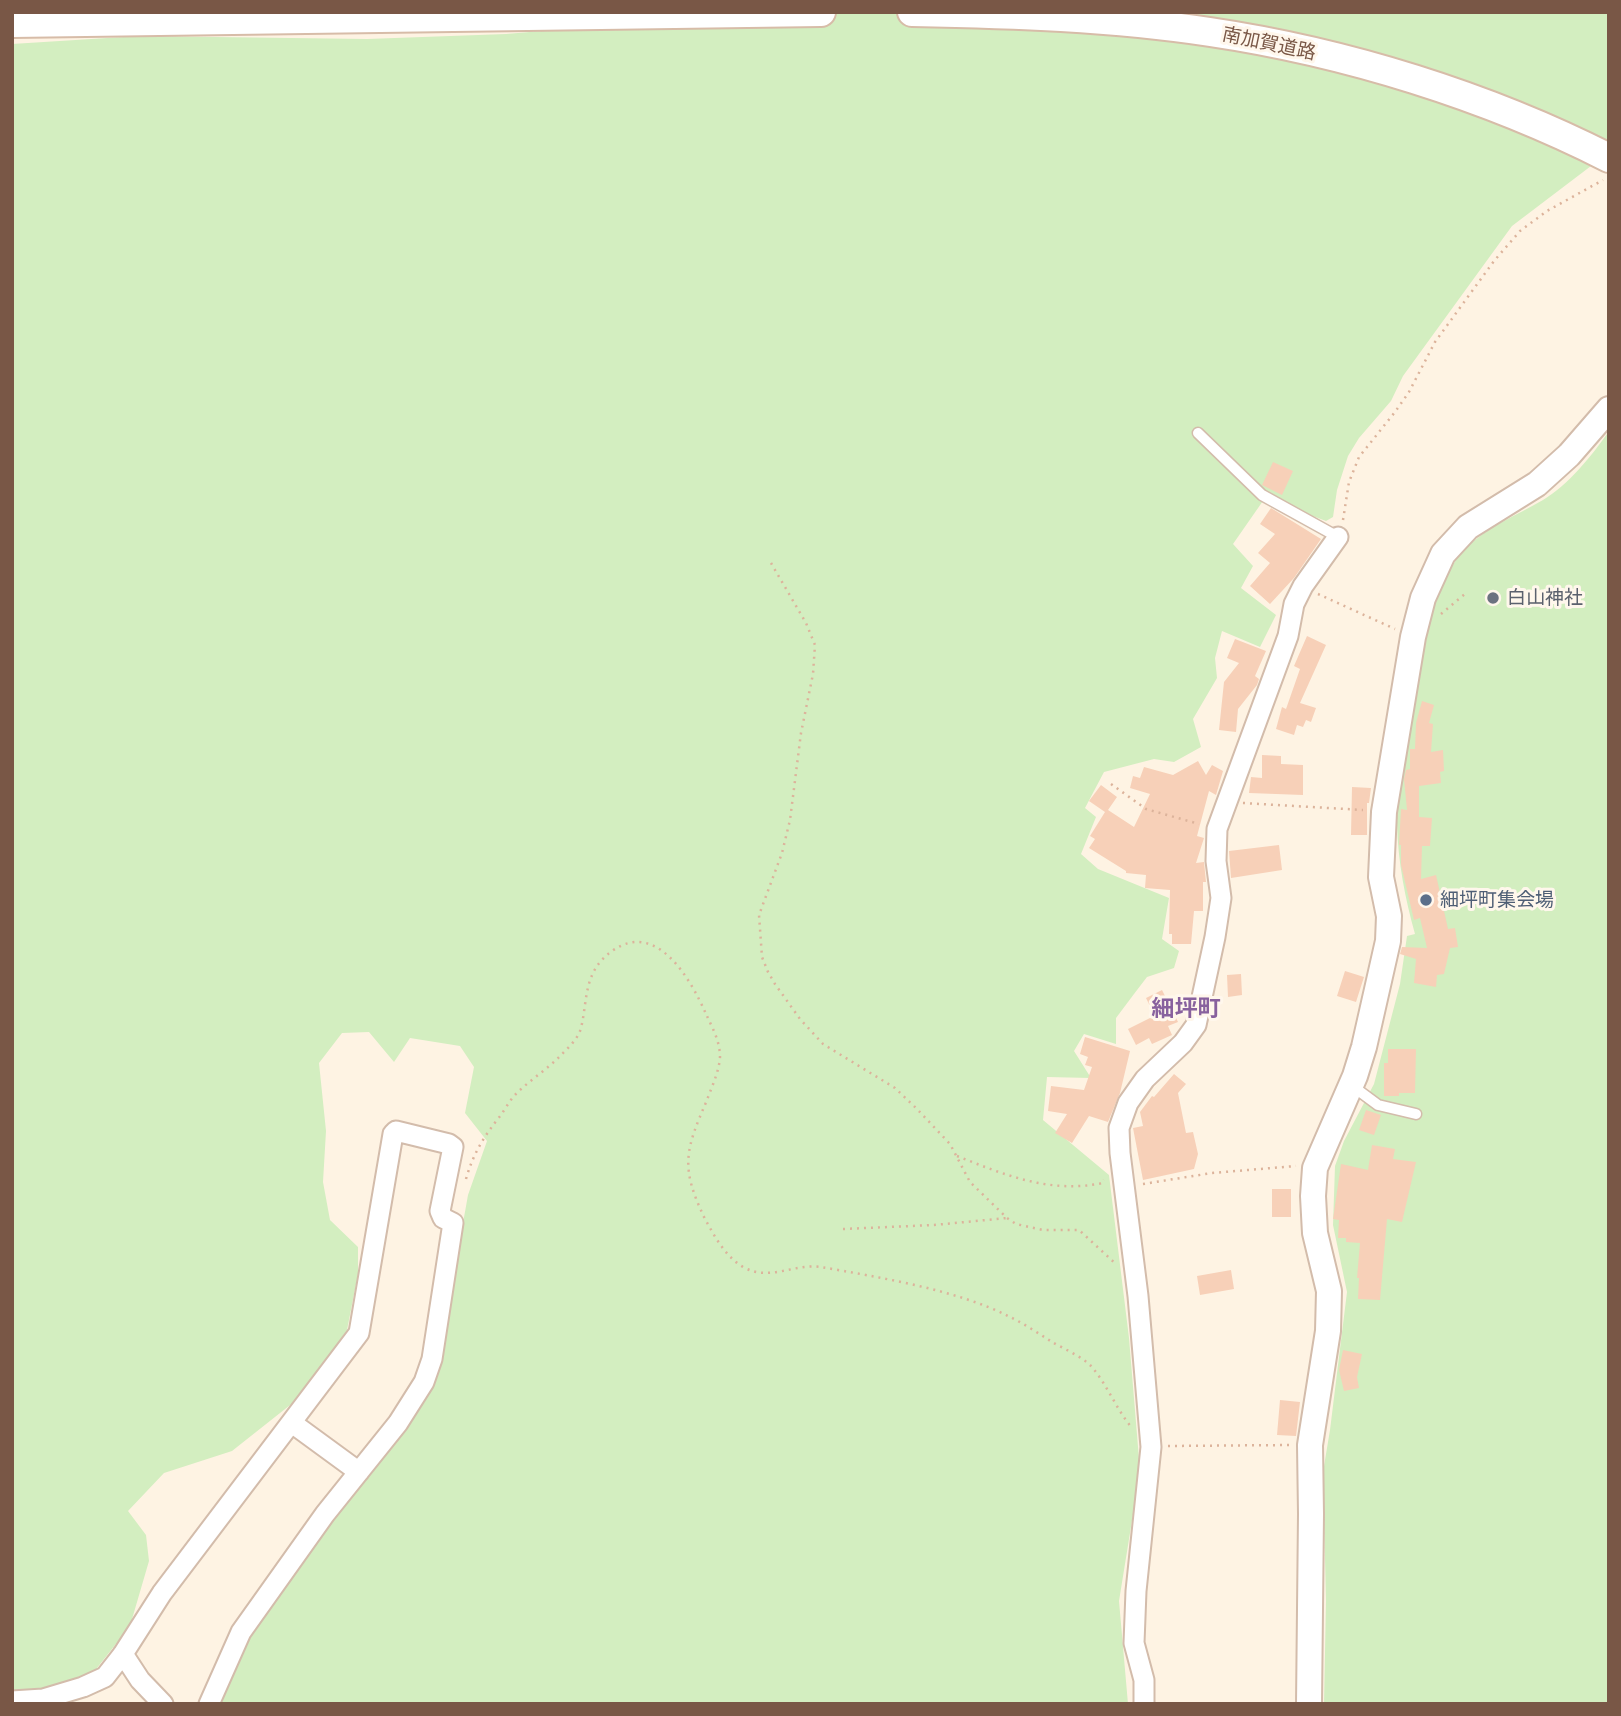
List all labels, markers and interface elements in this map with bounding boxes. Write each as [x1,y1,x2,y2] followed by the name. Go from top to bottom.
[1220,23,1318,65] street label: 南加賀道路
[1507,587,1583,609] place label: 白山神社
[1485,590,1501,606] marker: 白山神社
[1440,889,1554,911] place label: 細坪町集会場
[1418,892,1434,908] marker: 細坪町集会場
[1152,995,1220,1023] district label: 細坪町

